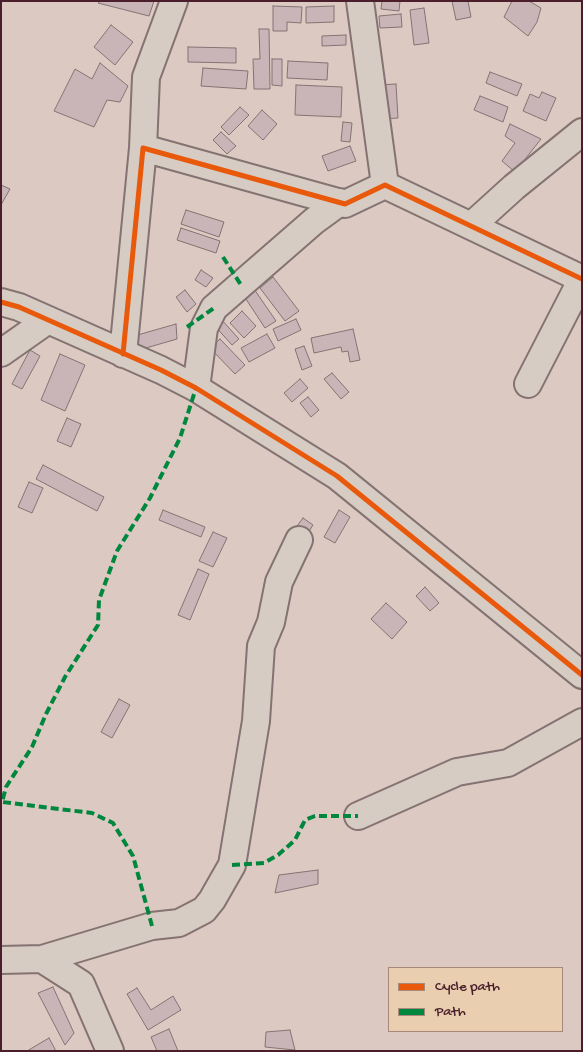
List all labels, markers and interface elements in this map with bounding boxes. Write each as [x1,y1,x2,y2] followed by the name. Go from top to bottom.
[388,967,563,1032] legend
[435,978,500,996] text: Cycle path
[435,1003,466,1021] text: Path

